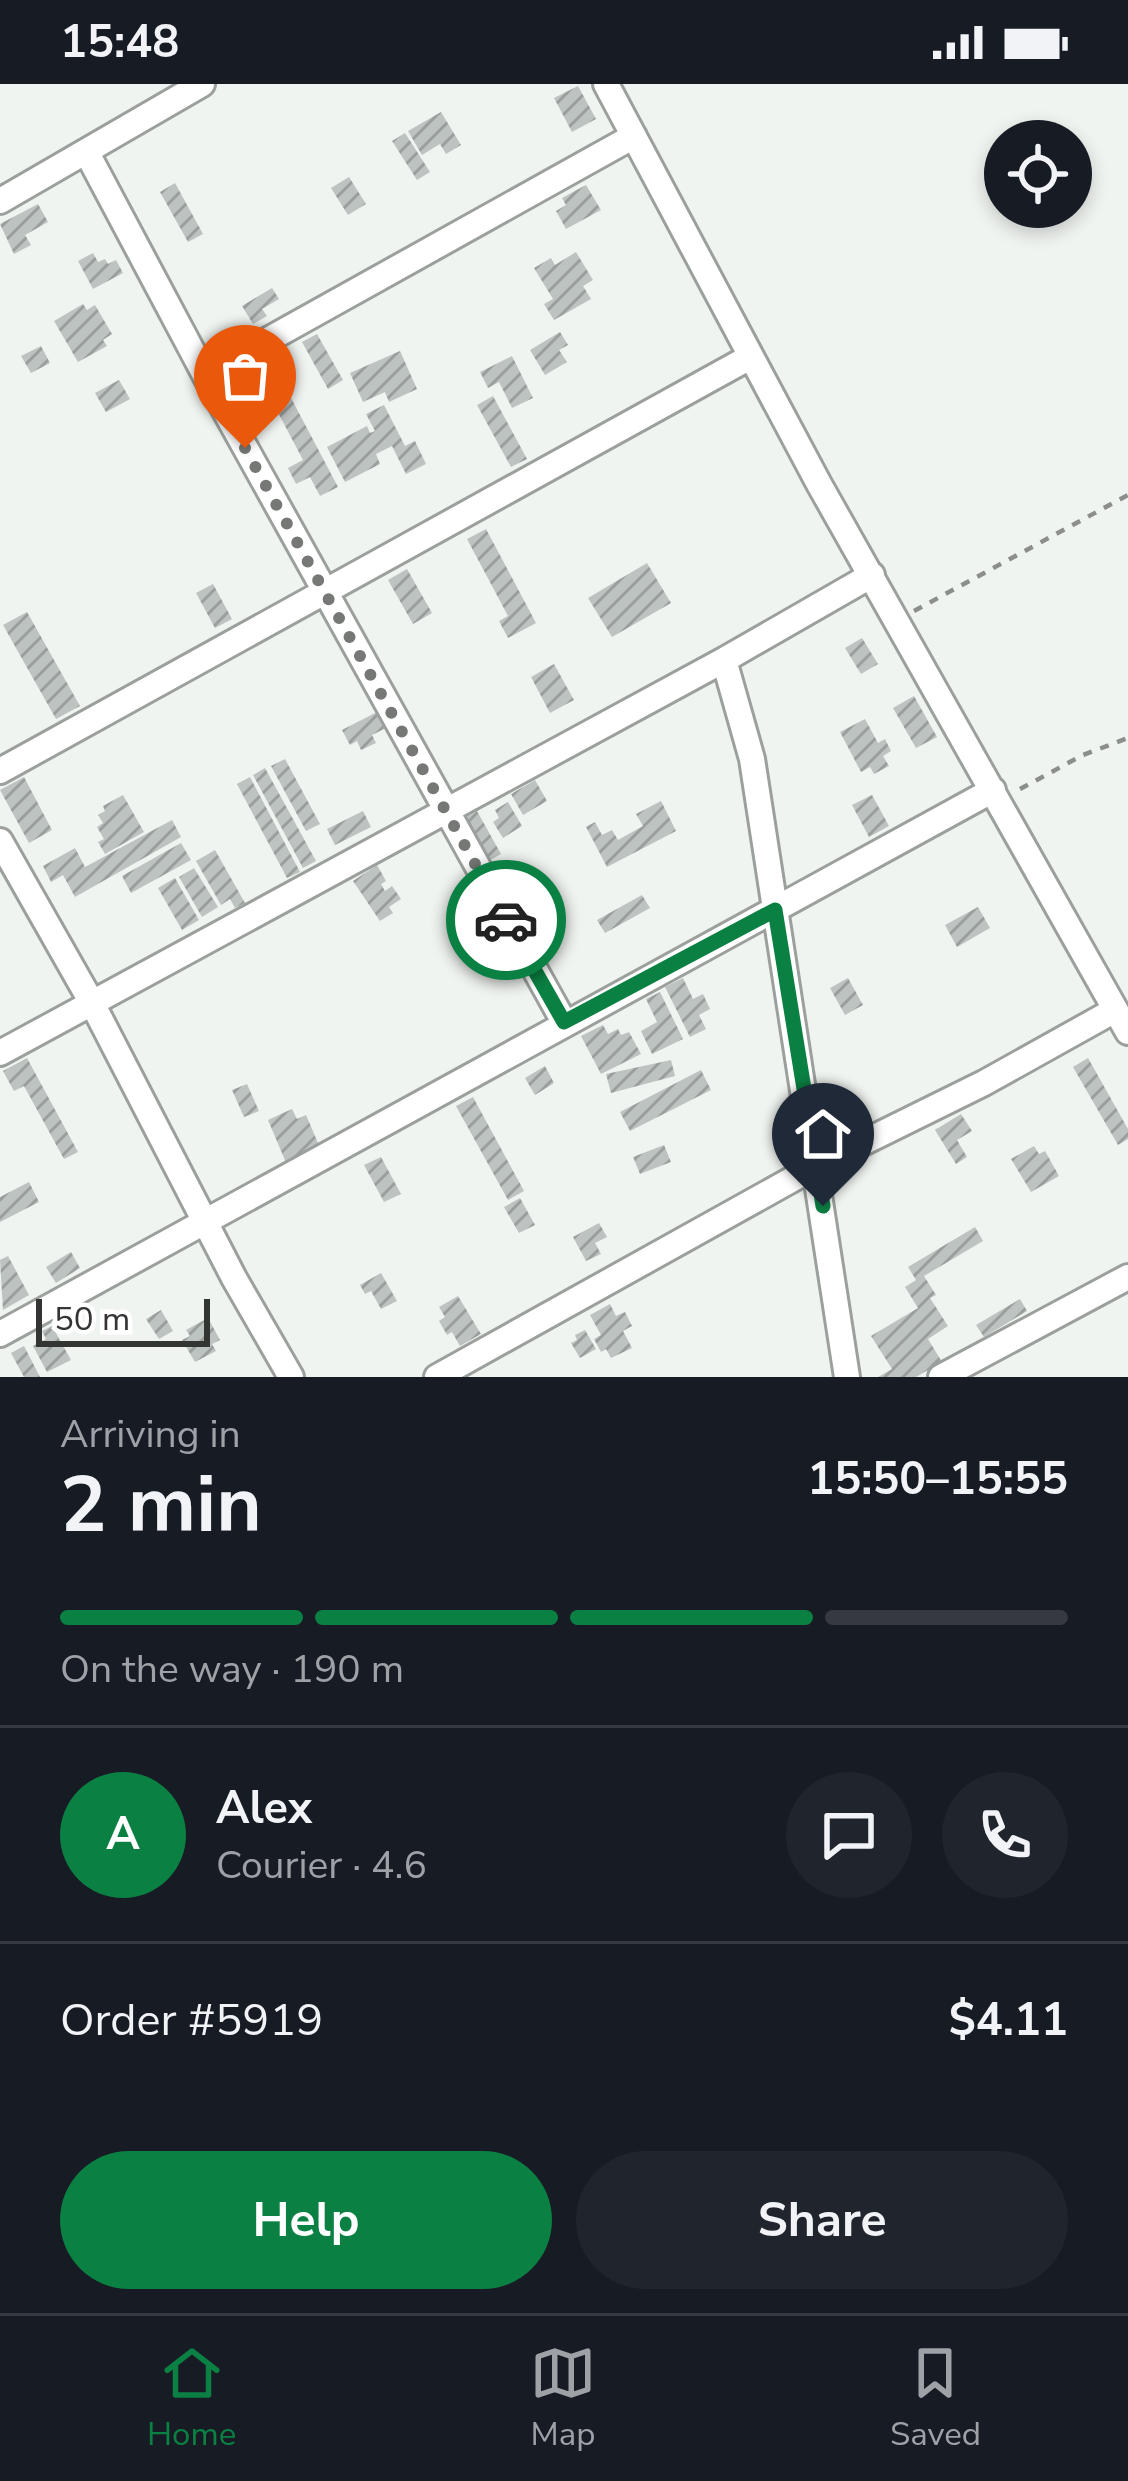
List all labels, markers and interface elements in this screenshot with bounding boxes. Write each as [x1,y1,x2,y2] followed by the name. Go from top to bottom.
[60,12,179,73] text: 15:48
[984,120,1092,228] map controls
[984,120,1092,228] button: locate
[194,325,296,448] pin
[212,343,278,409] icon: bag
[446,860,566,980] courier
[473,887,539,953] icon: car
[772,1083,874,1206] pin
[790,1101,856,1167] icon: home
[36,1293,210,1346] scale bar
[54,1297,130,1342] text: 50 m
[60,1408,241,1461] text: Arriving in
[807,1449,1068,1510] text: 15:50–15:55
[60,1452,262,1559] text: 2 min
[60,1643,404,1696] text: On the way · 190 m
[786,1772,912,1898] button: chat
[942,1772,1068,1898] button: phone
[216,1778,312,1839] text: Alex
[106,1804,140,1865] text: A
[216,1839,427,1892] text: Courier · 4.6
[60,1990,323,2051] text: Order #5919
[949,1990,1068,2051] text: $4.11
[60,2151,552,2289] button: Help
[576,2151,1068,2289] button: Share
[147,2340,236,2457] tab: Home
[530,2340,596,2457] tab: Map
[890,2340,981,2457] tab: Saved

